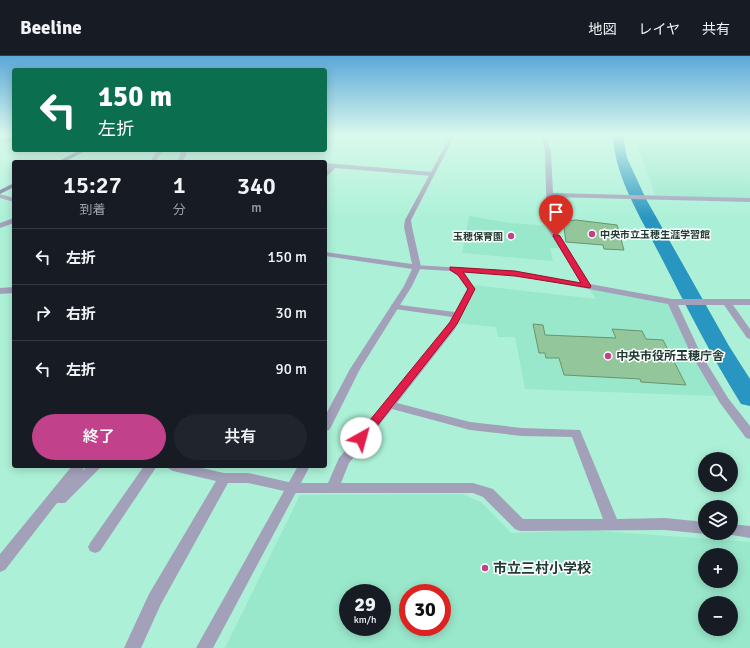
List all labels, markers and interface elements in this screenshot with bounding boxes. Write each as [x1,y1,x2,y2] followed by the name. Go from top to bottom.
[20,16,82,40] text: Beeline
[588,21,616,38] text: 地図
[638,21,680,38] text: レイヤ
[702,21,730,38] text: 共有
[98,80,172,114] text: 150 m
[32,84,84,136] icon: left
[98,118,134,140] text: 左折
[63,170,122,200] text: 15:27
[173,170,186,200] text: 1
[237,171,276,201] text: 340
[539,195,573,236] pin
[251,200,262,216] text: m
[545,201,567,223] icon: arrive
[79,202,105,218] text: 到着
[173,202,186,218] text: 分
[587,229,597,239] marker: 中央市立玉穂生涯学習館
[600,229,710,241] place label: 中央市立玉穂生涯学習館
[453,231,503,243] place label: 玉穂保育園
[506,231,516,241] marker: 玉穂保育園
[32,246,54,268] icon: left
[267,248,307,266] text: 150 m
[66,249,96,267] text: 左折
[32,302,54,324] icon: right
[276,304,307,322] text: 30 m
[66,305,96,323] text: 右折
[616,349,724,364] place label: 中央市役所玉穂庁舎
[603,351,613,361] marker: 中央市役所玉穂庁舎
[32,358,54,380] icon: left
[276,360,307,378] text: 90 m
[66,361,96,379] text: 左折
[32,414,166,460] button: 終了
[174,414,307,460] button: 共有
[340,417,382,459] position arrow
[698,452,738,636] map controls
[698,452,738,492] button: search
[698,500,738,540] button: layers
[698,548,738,588] button: +
[493,560,591,577] place label: 市立三村小学校
[480,563,490,573] marker: 市立三村小学校
[399,584,451,636] speed limit sign: 30
[354,592,376,617] text: 29
[698,596,738,636] button: −
[354,614,376,626] text: km/h

